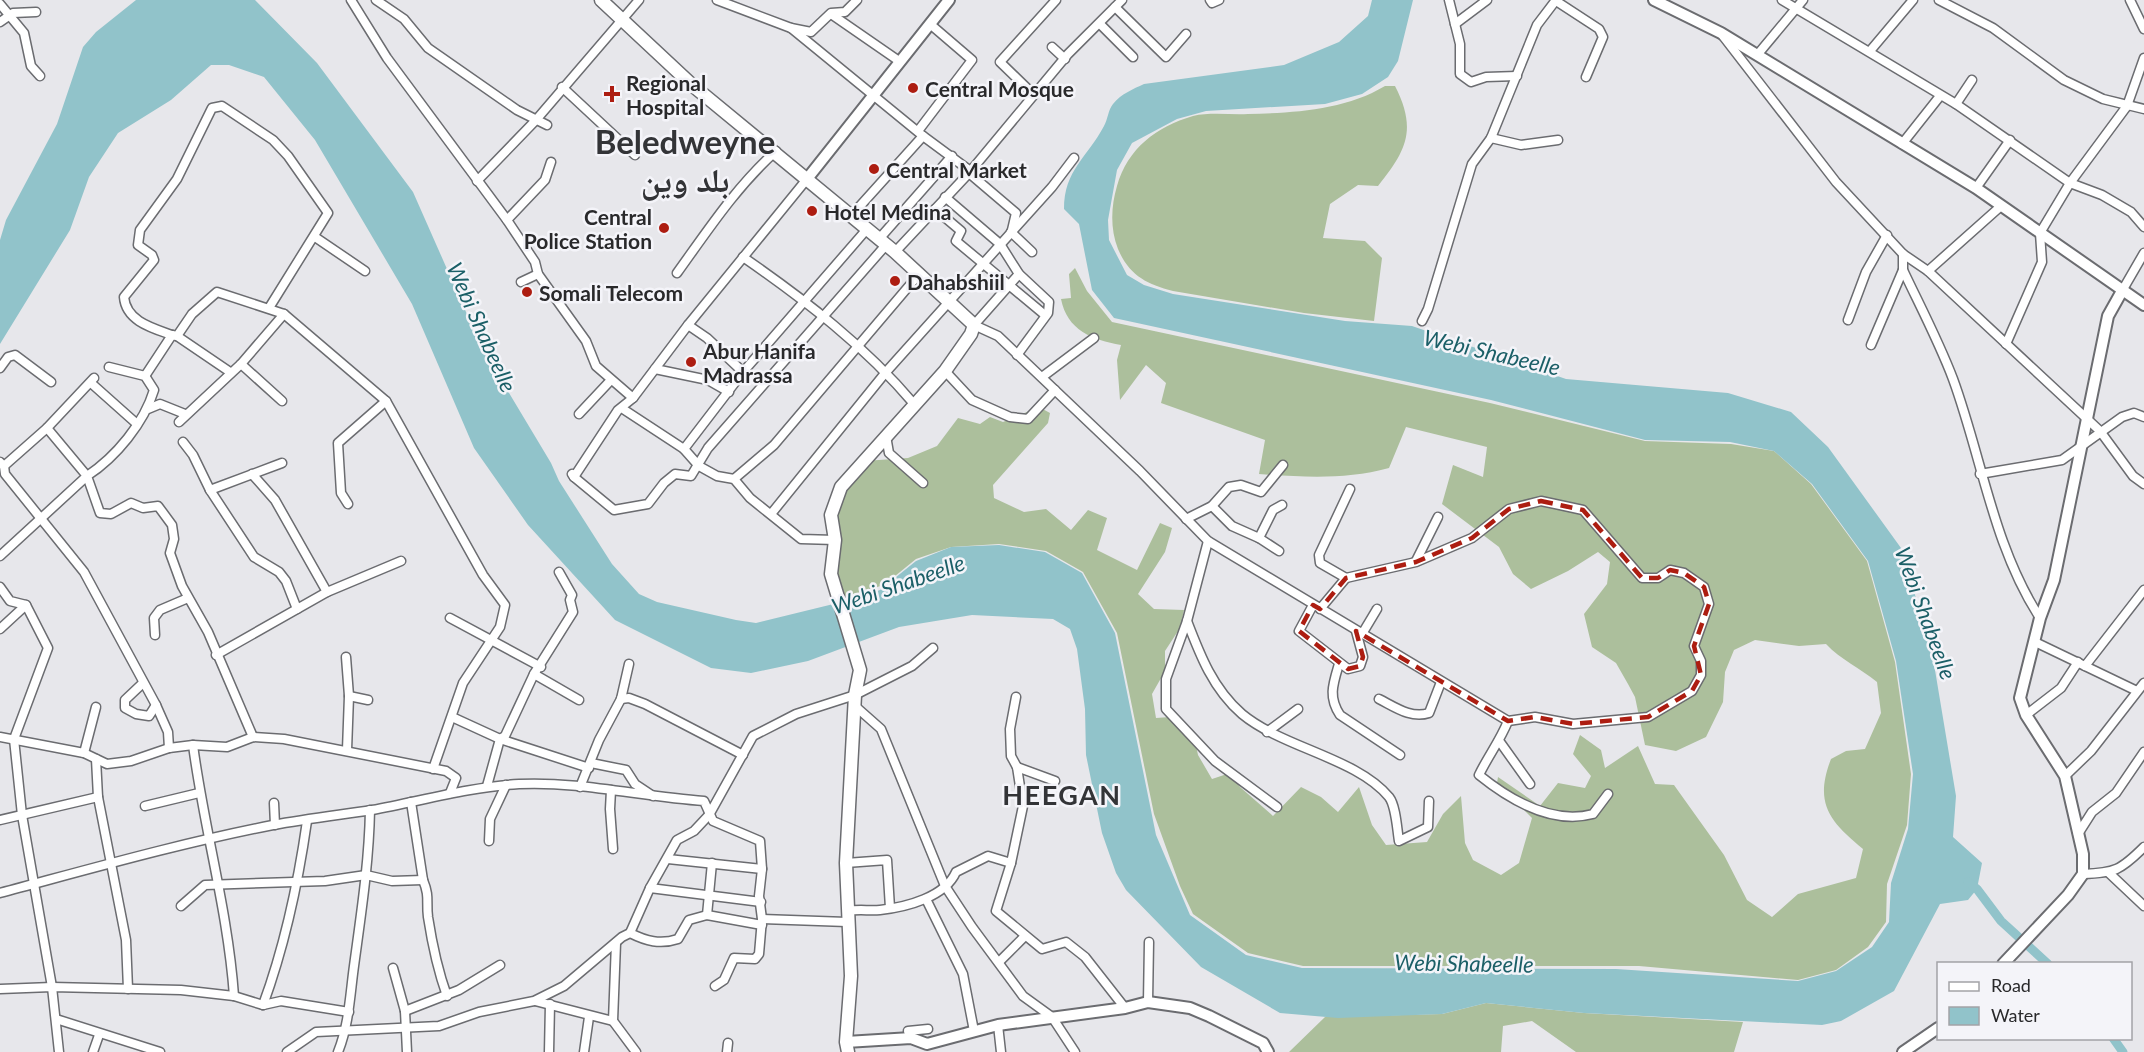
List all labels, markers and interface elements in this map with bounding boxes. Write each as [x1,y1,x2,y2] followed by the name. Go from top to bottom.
[626,70,706,119] place label: Regional Hospital
[925,76,1074,101] place label: Central Mosque
[906,81,920,95] marker: Central Mosque
[603,85,621,103] marker: Regional Hospital
[595,121,775,201] district label: Beledweyne بلد وين
[886,157,1027,182] place label: Central Market
[867,162,881,176] marker: Central Market
[824,199,951,224] place label: Hotel Medina
[524,204,652,253] place label: Central Police Station
[805,204,819,218] marker: Hotel Medina
[657,221,671,235] marker: Central Police Station
[441,258,523,396] water label: Webi Shabeelle
[907,269,1005,294] place label: Dahabshiil
[888,274,902,288] marker: Dahabshiil
[539,280,683,305] place label: Somali Telecom
[520,285,534,299] marker: Somali Telecom
[1421,323,1563,381] water label: Webi Shabeelle
[702,338,816,387] place label: Abur Hanifa Madrassa
[684,355,698,369] marker: Abur Hanifa Madrassa
[1890,543,1962,683] water label: Webi Shabeelle
[828,549,968,619] water label: Webi Shabeelle
[1002,778,1122,811] district label: HEEGAN
[1394,948,1534,978] water label: Webi Shabeelle
[1937,962,2132,1040] legend
[1991,974,2031,996] text: Road
[1991,1004,2040,1026] text: Water

